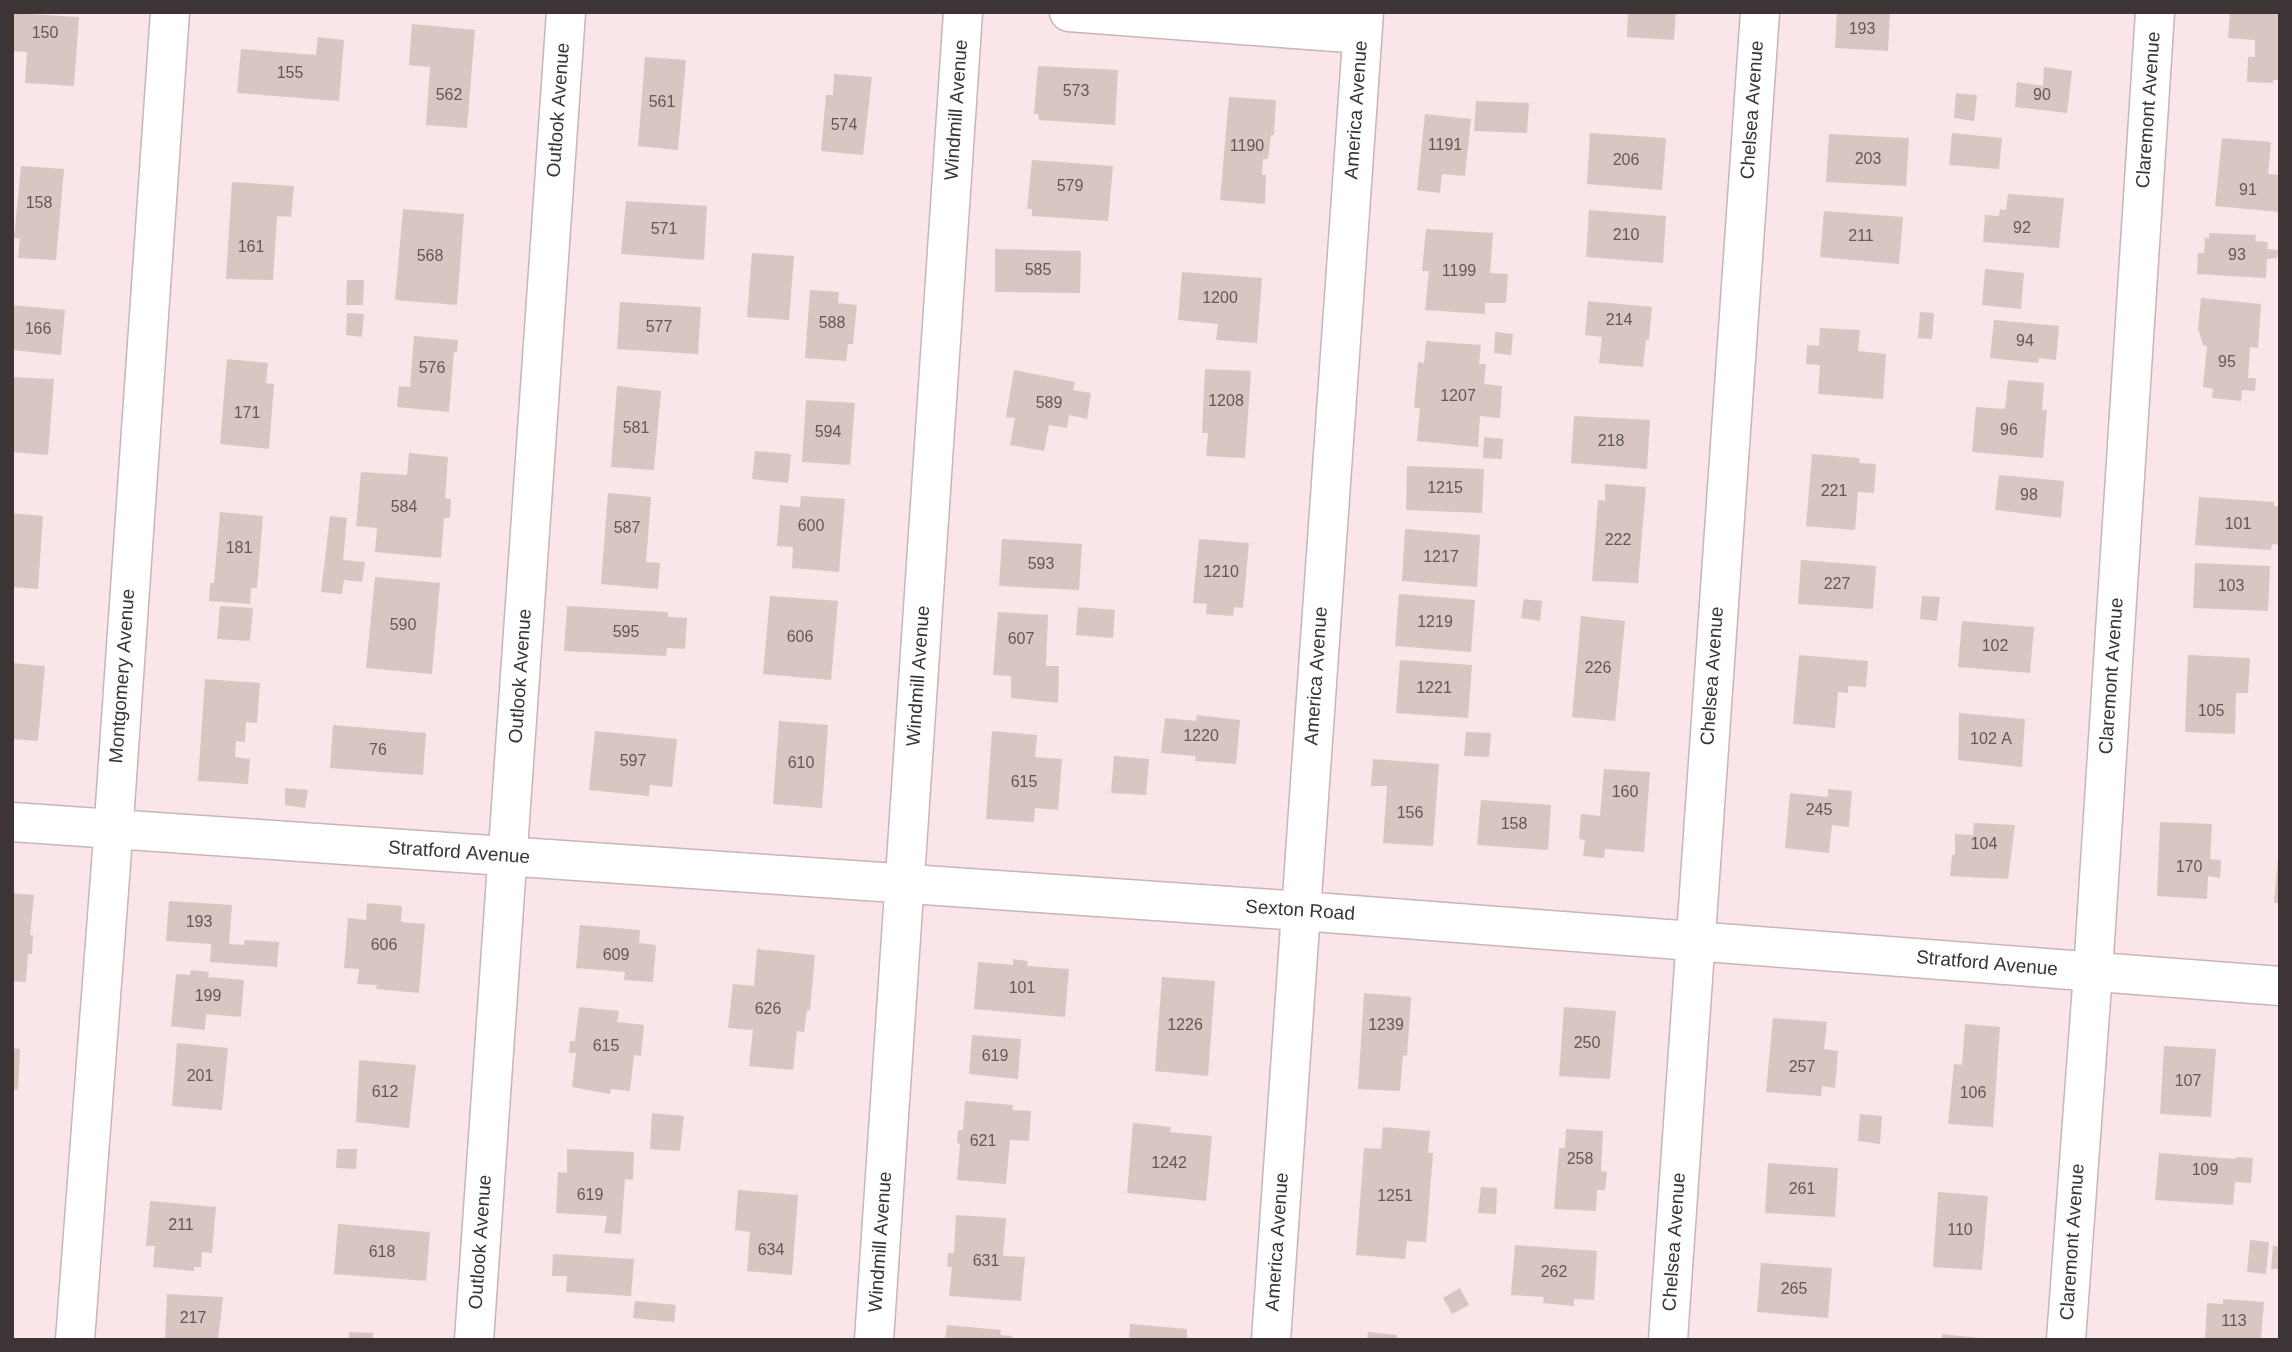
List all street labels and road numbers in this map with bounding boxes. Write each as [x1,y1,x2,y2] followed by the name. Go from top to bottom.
[2132,31,2166,189] street label: Claremont Avenue
[941,39,973,181] street label: Windmill Avenue
[1341,40,1373,180] street label: America Avenue
[1737,40,1769,180] street label: Chelsea Avenue
[543,42,575,178] street label: Outlook Avenue
[106,588,140,764] street label: Montgomery Avenue
[2095,597,2129,755] street label: Claremont Avenue
[903,605,935,747] street label: Windmill Avenue
[1301,606,1333,746] street label: America Avenue
[1697,606,1729,746] street label: Chelsea Avenue
[505,608,537,744] street label: Outlook Avenue
[387,837,531,869] street label: Stratford Avenue
[1244,896,1356,926] street label: Sexton Road
[1915,946,2059,982] street label: Stratford Avenue
[2056,1163,2090,1321] street label: Claremont Avenue
[865,1171,897,1313] street label: Windmill Avenue
[1262,1172,1294,1312] street label: America Avenue
[1659,1172,1691,1312] street label: Chelsea Avenue
[465,1174,497,1310] street label: Outlook Avenue

